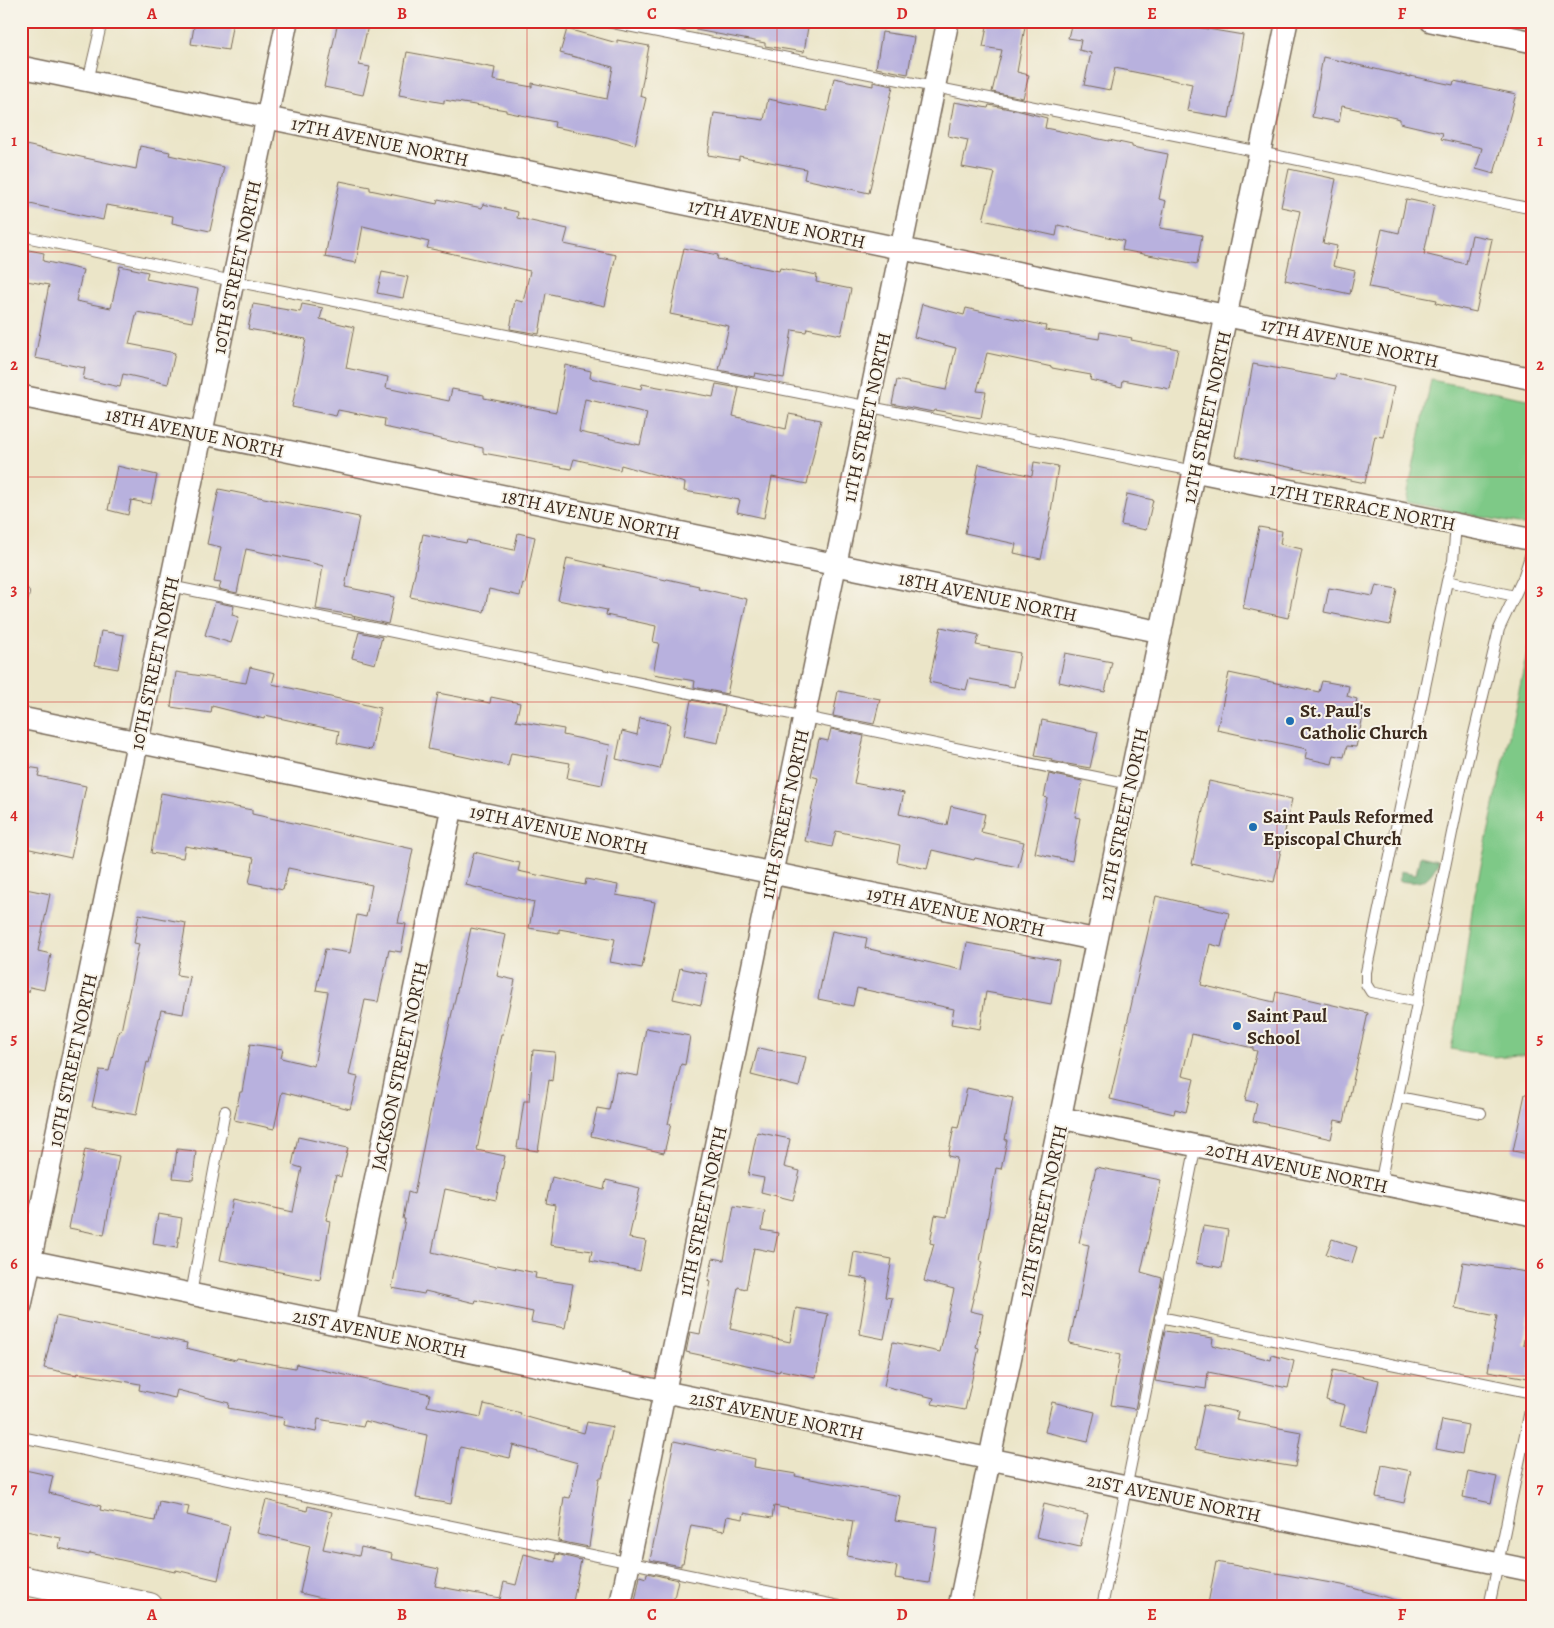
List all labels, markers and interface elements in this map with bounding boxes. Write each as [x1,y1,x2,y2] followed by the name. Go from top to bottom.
[146,3,158,25] text: A
[397,3,407,25] text: B
[647,3,657,25] text: C
[896,3,908,25] text: D
[1147,3,1157,25] text: E
[1398,3,1407,25] text: F
[289,110,471,173] street label: 17TH AVENUE NORTH
[11,130,17,152] text: 1
[1537,130,1543,152] text: 1
[206,178,268,356] street label: 10TH STREET NORTH
[686,192,868,255] street label: 17TH AVENUE NORTH
[1259,311,1441,374] street label: 17TH AVENUE NORTH
[1176,329,1238,506] street label: 12TH STREET NORTH
[836,330,898,505] street label: 11TH STREET NORTH
[10,354,18,376] text: 2
[1536,354,1544,376] text: 2
[103,401,287,465] street label: 18TH AVENUE NORTH
[1268,476,1458,538] street label: 17TH TERRACE NORTH
[499,483,683,547] street label: 18TH AVENUE NORTH
[896,565,1080,629] street label: 18TH AVENUE NORTH
[124,574,186,752] street label: 10TH STREET NORTH
[11,579,18,601] text: 3
[1537,579,1544,601] text: 3
[1300,698,1428,746] place label: St. Paul's Catholic Church
[1284,715,1296,727] marker: St. Paul's Catholic Church
[1093,726,1155,903] street label: 12TH STREET NORTH
[754,727,816,902] street label: 11TH STREET NORTH
[467,798,650,862] street label: 19TH AVENUE NORTH
[10,804,18,826] text: 4
[1263,804,1434,852] place label: Saint Pauls Reformed Episcopal Church
[1536,804,1544,826] text: 4
[1247,821,1259,833] marker: Saint Pauls Reformed Episcopal Church
[864,880,1047,944] street label: 19TH AVENUE NORTH
[365,959,435,1173] street label: JACKSON STREET NORTH
[42,971,104,1149] street label: 10TH STREET NORTH
[1247,1003,1327,1051] place label: Saint Paul School
[1231,1020,1243,1032] marker: Saint Paul School
[11,1028,18,1050] text: 5
[1537,1028,1544,1050] text: 5
[1012,1123,1074,1300] street label: 12TH STREET NORTH
[672,1124,734,1299] street label: 11TH STREET NORTH
[1203,1136,1390,1200] street label: 20TH AVENUE NORTH
[10,1253,18,1275] text: 6
[1536,1253,1544,1275] text: 6
[290,1303,469,1365] street label: 21ST AVENUE NORTH
[687,1385,866,1447] street label: 21ST AVENUE NORTH
[1084,1467,1263,1529] street label: 21ST AVENUE NORTH
[11,1478,18,1500] text: 7
[1537,1478,1544,1500] text: 7
[146,1604,158,1626] text: A
[397,1604,407,1626] text: B
[647,1604,657,1626] text: C
[896,1604,908,1626] text: D
[1147,1604,1157,1626] text: E
[1398,1604,1407,1626] text: F

